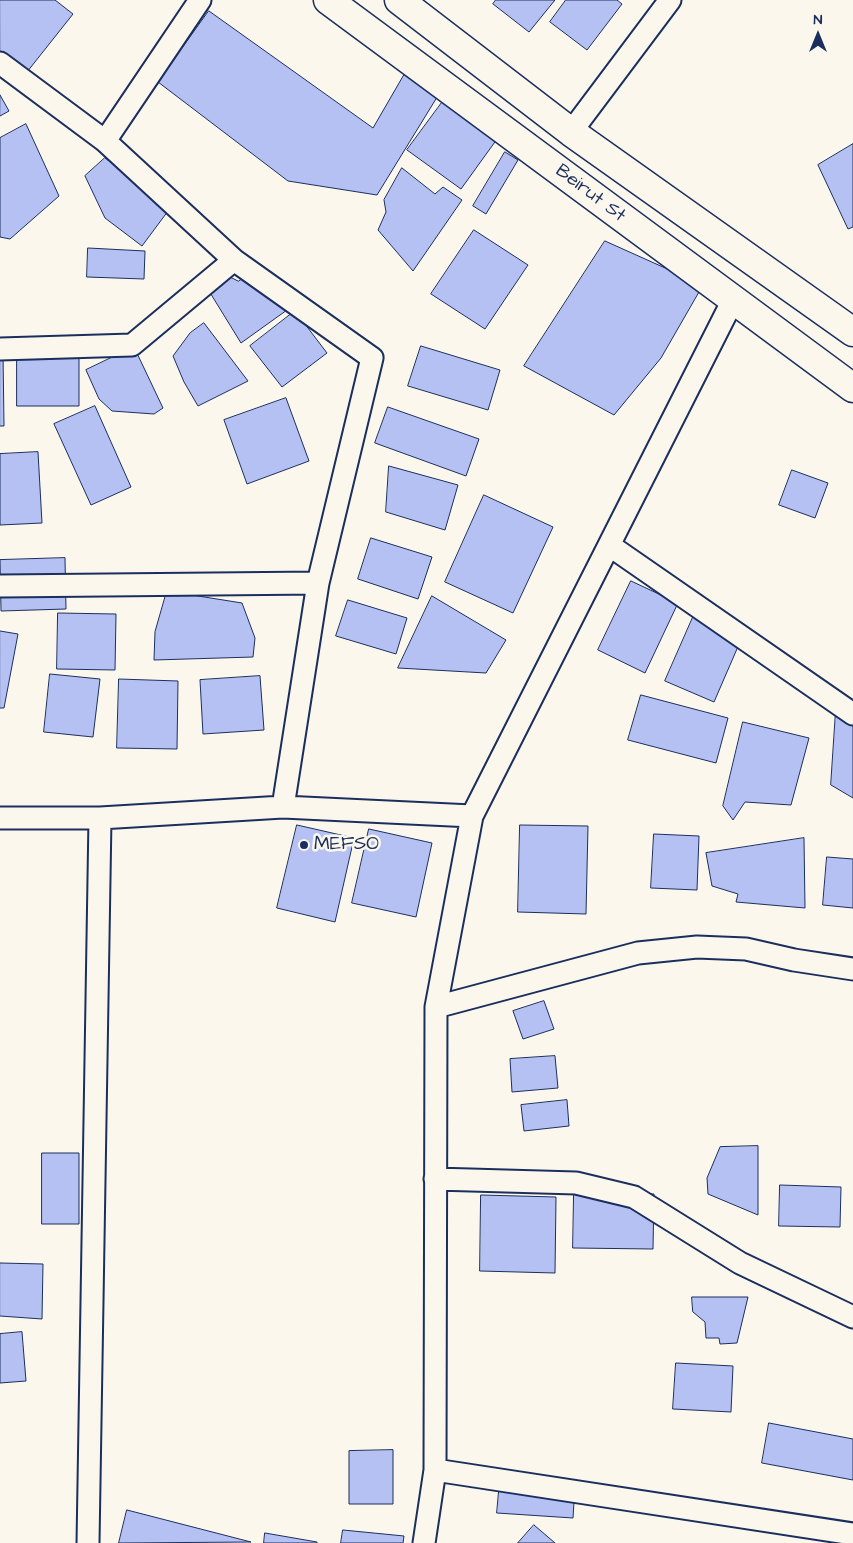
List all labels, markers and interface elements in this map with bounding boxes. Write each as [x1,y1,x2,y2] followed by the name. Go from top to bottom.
[793,10,843,60] north arrow
[814,10,822,30] text: N
[550,160,630,228] street label: Beirut St
[314,834,379,856] place label: MEFSO
[298,839,310,851] marker: MEFSO

